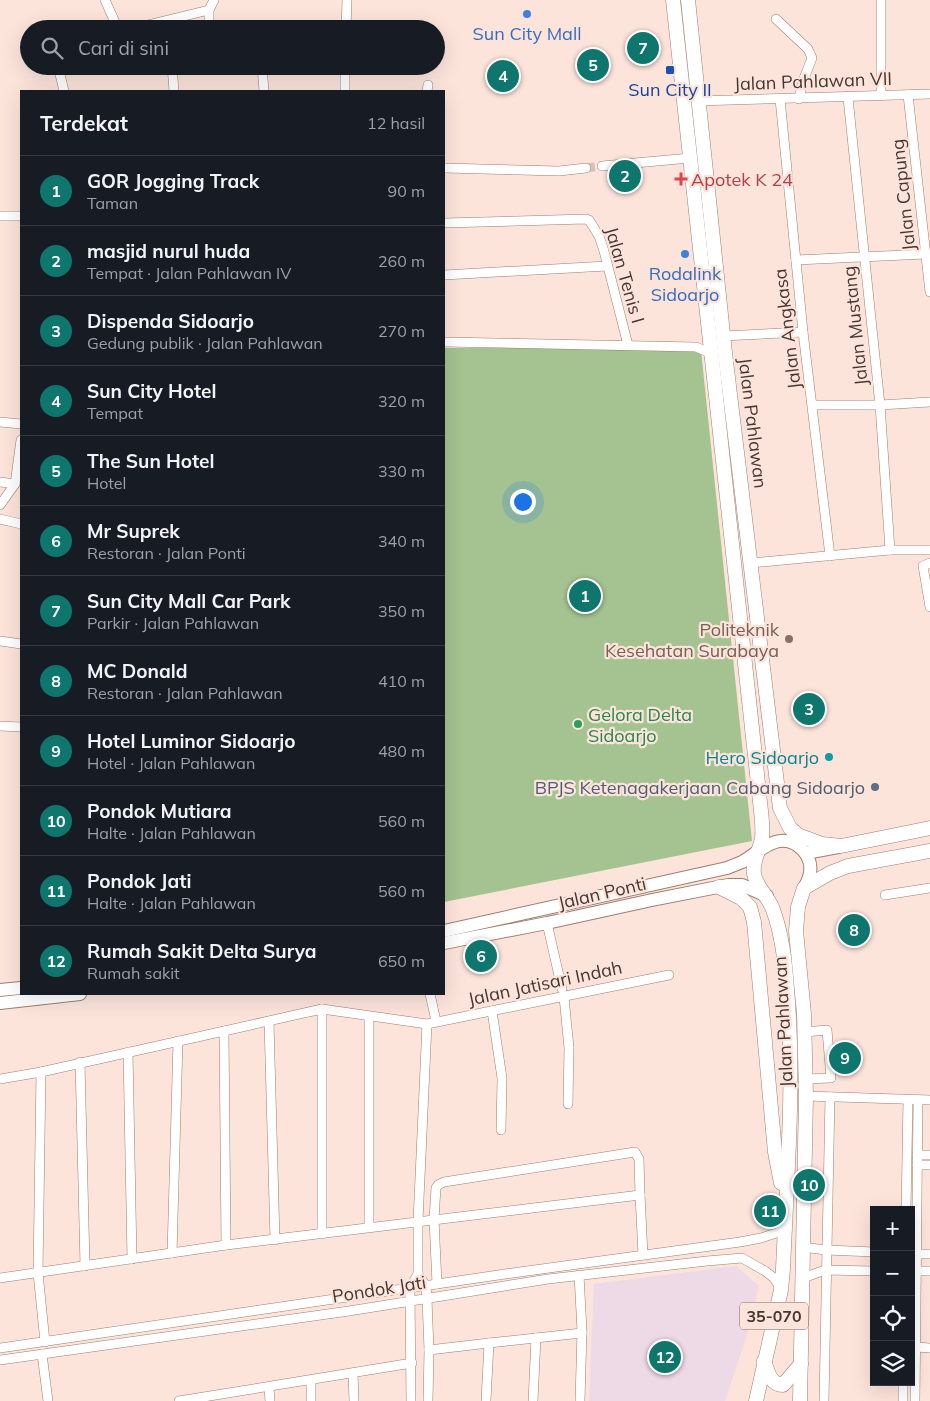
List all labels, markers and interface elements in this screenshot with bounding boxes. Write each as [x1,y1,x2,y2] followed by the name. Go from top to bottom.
[521,8,533,20] marker: Sun City Mall
[20,20,445,75] search box
[473,22,581,45] place label: Sun City Mall
[627,29,659,67] pin: 7
[38,34,66,62] icon: search
[78,36,169,60] text: Cari di sini
[577,46,609,84] pin: 5
[487,57,519,95] pin: 4
[664,64,676,76] marker: Sun City II
[734,67,892,95] street label: Jalan Pahlawan VII
[628,78,712,101] place label: Sun City II
[40,110,128,136] text: Terdekat
[367,113,425,133] text: 12 hasil
[886,138,920,252] street label: Jalan Capung
[609,157,641,195] pin: 2
[691,168,793,191] place label: Apotek K 24
[87,169,259,193] text: GOR Jogging Track
[675,173,687,185] marker: Apotek K 24
[51,181,61,201] text: 1
[388,181,425,201] text: 90 m
[87,193,138,213] text: Taman
[600,224,650,326] street label: Jalan Tenis I
[87,239,250,263] text: masjid nurul huda
[679,248,691,260] marker: Rodalink Sidoarjo
[51,251,61,271] text: 2
[378,251,425,271] text: 260 m
[649,262,722,306] place label: Rodalink Sidoarjo
[87,263,291,283] text: Tempat · Jalan Pahlawan IV
[837,265,873,387] street label: Jalan Mustang
[768,267,806,391] street label: Jalan Angkasa
[87,309,254,333] text: Dispenda Sidoarjo
[51,321,61,341] text: 3
[378,321,425,341] text: 270 m
[87,333,323,353] text: Gedung publik · Jalan Pahlawan
[734,356,772,490] street label: Jalan Pahlawan
[87,379,216,403] text: Sun City Hotel
[51,391,61,411] text: 4
[378,391,425,411] text: 320 m
[87,403,143,423] text: Tempat
[87,449,214,473] text: The Sun Hotel
[51,461,61,481] text: 5
[378,461,425,481] text: 330 m
[87,473,126,493] text: Hotel
[510,489,536,515] your location
[87,519,180,543] text: Mr Suprek
[51,531,61,551] text: 6
[378,531,425,551] text: 340 m
[87,543,246,563] text: Restoran · Jalan Ponti
[569,577,601,615] pin: 1
[87,589,291,613] text: Sun City Mall Car Park
[51,601,61,621] text: 7
[378,601,425,621] text: 350 m
[87,613,259,633] text: Parkir · Jalan Pahlawan
[605,618,780,662] place label: Politeknik Kesehatan Surabaya
[783,633,795,645] marker: Politeknik Kesehatan Surabaya
[87,659,187,683] text: MC Donald
[51,671,61,691] text: 8
[378,671,425,691] text: 410 m
[87,683,283,703] text: Restoran · Jalan Pahlawan
[793,690,825,728] pin: 3
[588,703,692,747] place label: Gelora Delta Sidoarjo
[572,718,584,730] marker: Gelora Delta Sidoarjo
[87,729,295,753] text: Hotel Luminor Sidoarjo
[51,741,61,761] text: 9
[378,741,425,761] text: 480 m
[706,746,819,769] place label: Hero Sidoarjo
[823,751,835,763] marker: Hero Sidoarjo
[87,753,255,773] text: Hotel · Jalan Pahlawan
[535,776,865,799] place label: BPJS Ketenagakerjaan Cabang Sidoarjo
[869,781,881,793] marker: BPJS Ketenagakerjaan Cabang Sidoarjo
[87,799,232,823] text: Pondok Mutiara
[46,811,66,831] text: 10
[378,811,425,831] text: 560 m
[87,823,256,843] text: Halte · Jalan Pahlawan
[87,869,191,893] text: Pondok Jati
[556,872,648,914] street label: Jalan Ponti
[46,881,66,901] text: 11
[378,881,425,901] text: 560 m
[87,893,256,913] text: Halte · Jalan Pahlawan
[838,911,870,949] pin: 8
[465,937,497,975] pin: 6
[87,939,317,963] text: Rumah Sakit Delta Surya
[46,951,66,971] text: 12
[378,951,425,971] text: 650 m
[466,955,624,1011] street label: Jalan Jatisari Indah
[768,956,798,1088] street label: Jalan Pahlawan
[87,963,180,983] text: Rumah sakit
[829,1039,861,1077] pin: 9
[793,1166,825,1204] pin: 10
[754,1192,786,1230] pin: 11
[870,1206,915,1386] map controls
[870,1206,915,1251] button: +
[870,1251,915,1296] button: −
[331,1270,427,1308] street label: Pondok Jati
[870,1296,915,1341] button: locate
[740,1302,808,1330] road number: 35-070
[649,1338,681,1376] pin: 12
[870,1341,915,1386] button: layers

